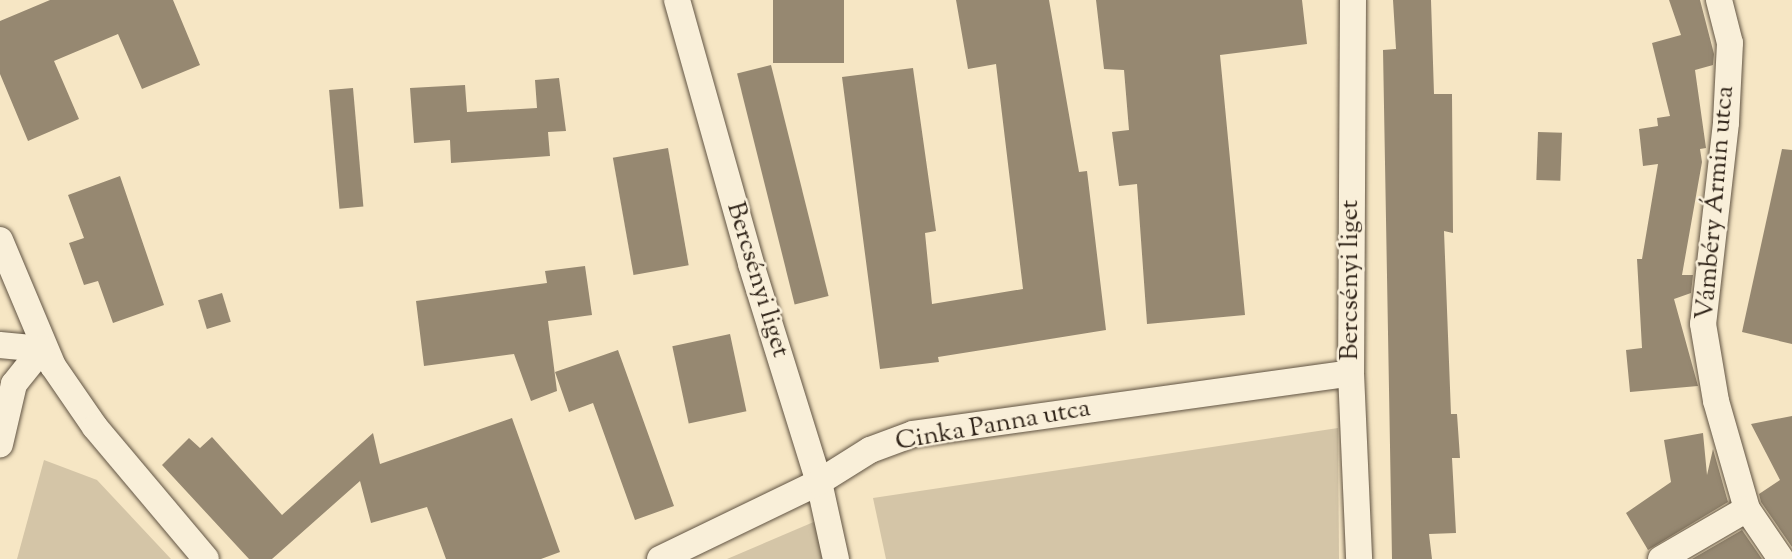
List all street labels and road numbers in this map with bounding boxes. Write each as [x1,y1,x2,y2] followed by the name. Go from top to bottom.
[1690,85,1742,321] street label: Vámbéry Ármin utca
[719,199,795,361] street label: Bercsényi liget
[1335,200,1367,360] street label: Bercsényi liget
[893,394,1093,458] street label: Cinka Panna utca

